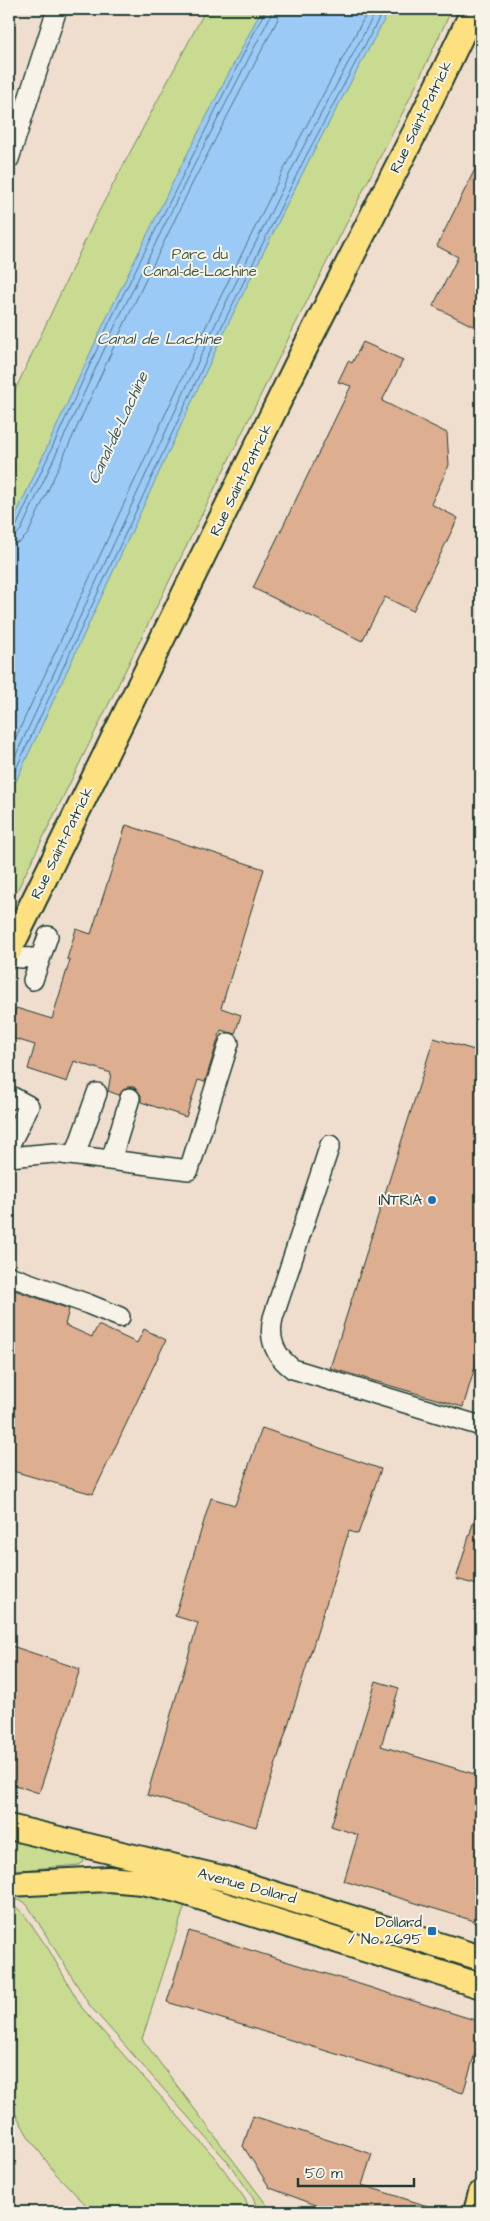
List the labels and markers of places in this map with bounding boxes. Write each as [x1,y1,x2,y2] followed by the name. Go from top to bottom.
[378,1190,422,1211] place label: INTRIA
[426,1194,438,1206] marker: INTRIA
[348,1912,422,1950] place label: Dollard / No 2695
[426,1925,438,1937] marker: Dollard / No 2695

